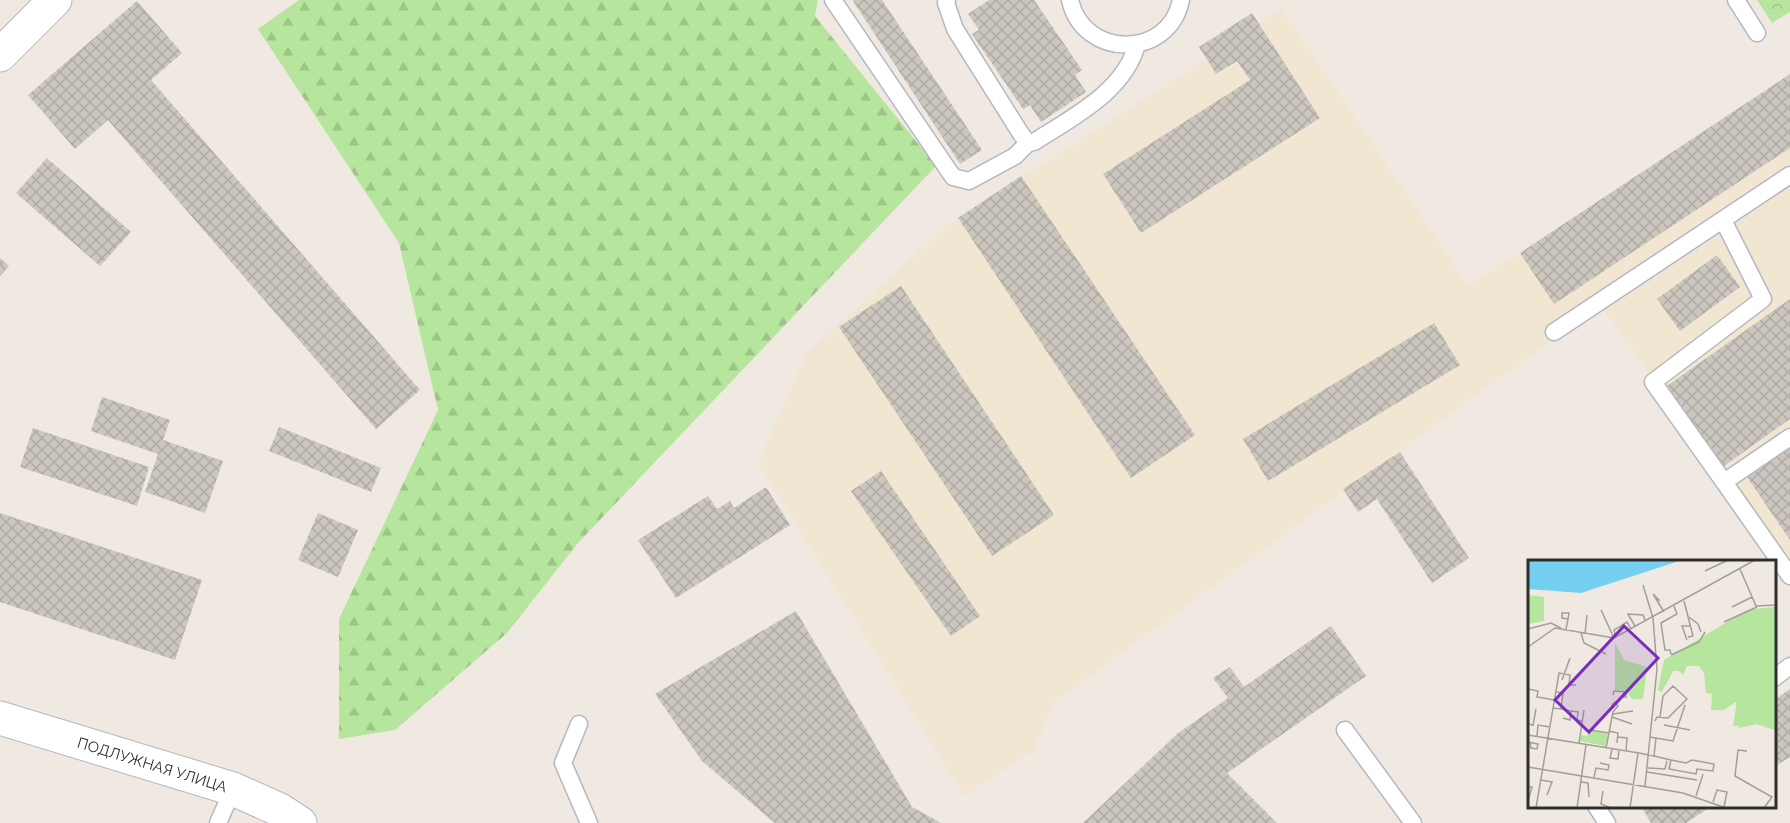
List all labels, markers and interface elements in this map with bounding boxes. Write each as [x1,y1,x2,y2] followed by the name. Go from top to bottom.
[1528,560,1775,808] inset map
[75,734,229,796] street label: ПОДЛУЖНАЯ УЛИЦА

